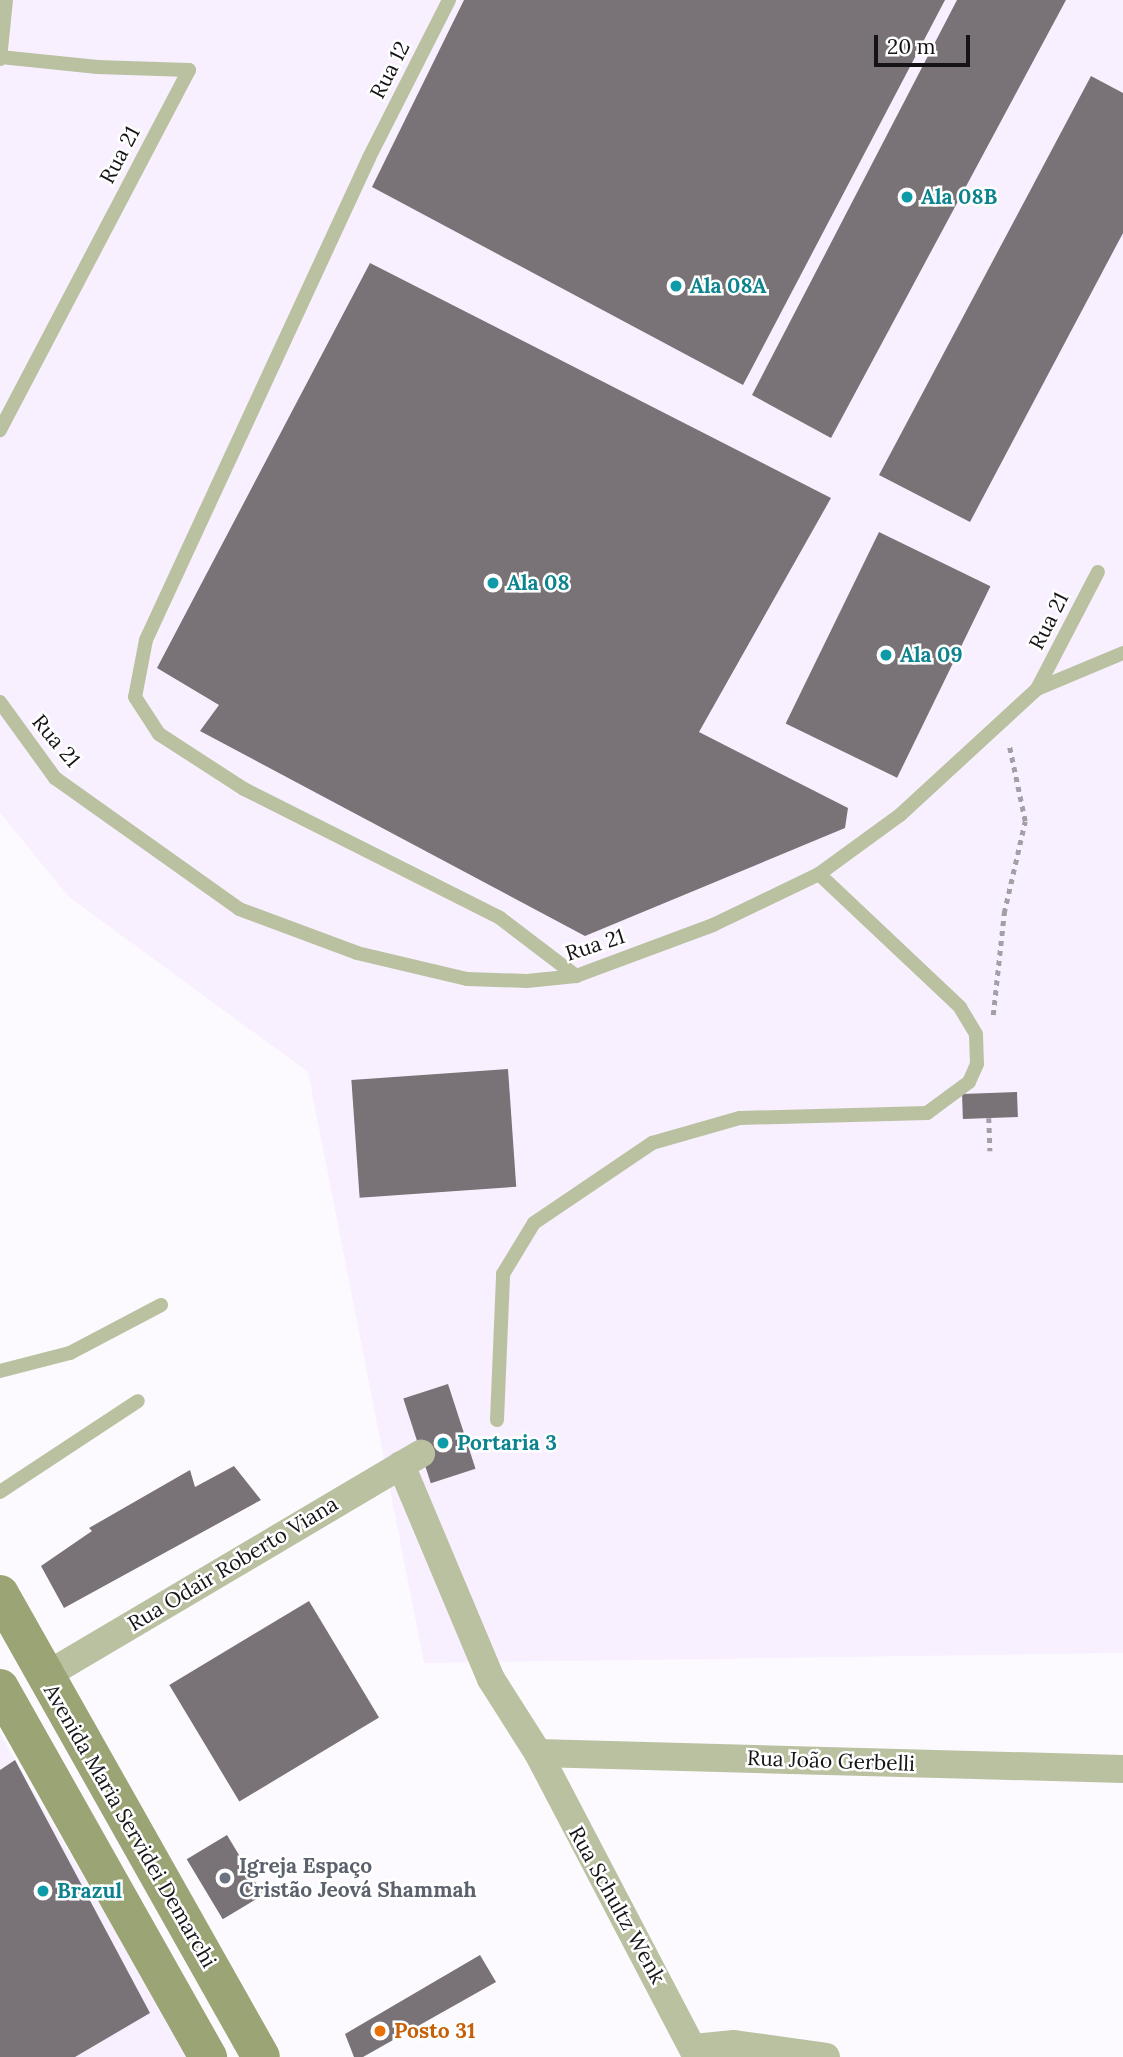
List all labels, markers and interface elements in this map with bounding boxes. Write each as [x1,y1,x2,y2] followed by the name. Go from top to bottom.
[878,21,974,65] scale bar
[887,33,936,60] text: 20 m
[365,37,415,103] street label: Rua 12
[95,122,145,188] street label: Rua 21
[921,184,997,210] place label: Ala 08B
[899,189,915,205] marker: Ala 08B
[690,273,767,299] place label: Ala 08A
[668,278,684,294] marker: Ala 08A
[507,570,569,596] place label: Ala 08
[485,575,501,591] marker: Ala 08
[1024,588,1074,654] street label: Rua 21
[900,642,963,668] place label: Ala 09
[878,647,894,663] marker: Ala 09
[27,710,85,772] street label: Rua 21
[562,924,628,966] street label: Rua 21
[457,1430,557,1456] place label: Portaria 3
[435,1435,451,1451] marker: Portaria 3
[123,1491,343,1637] street label: Rua Odair Roberto Viana
[38,1680,222,1972] street label: Avenida Maria Servidei Demarchi
[747,1745,915,1777] street label: Rua João Gerbelli
[563,1822,671,1988] street label: Rua Schultz Wenk
[239,1853,477,1903] place label: Igreja Espaço Cristão Jeová Shammah
[217,1870,233,1886] marker: Igreja Espaço Cristão Jeová Shammah
[57,1878,122,1904] place label: Brazul
[35,1883,51,1899] marker: Brazul
[394,2018,476,2044] place label: Posto 31
[372,2023,388,2039] marker: Posto 31

